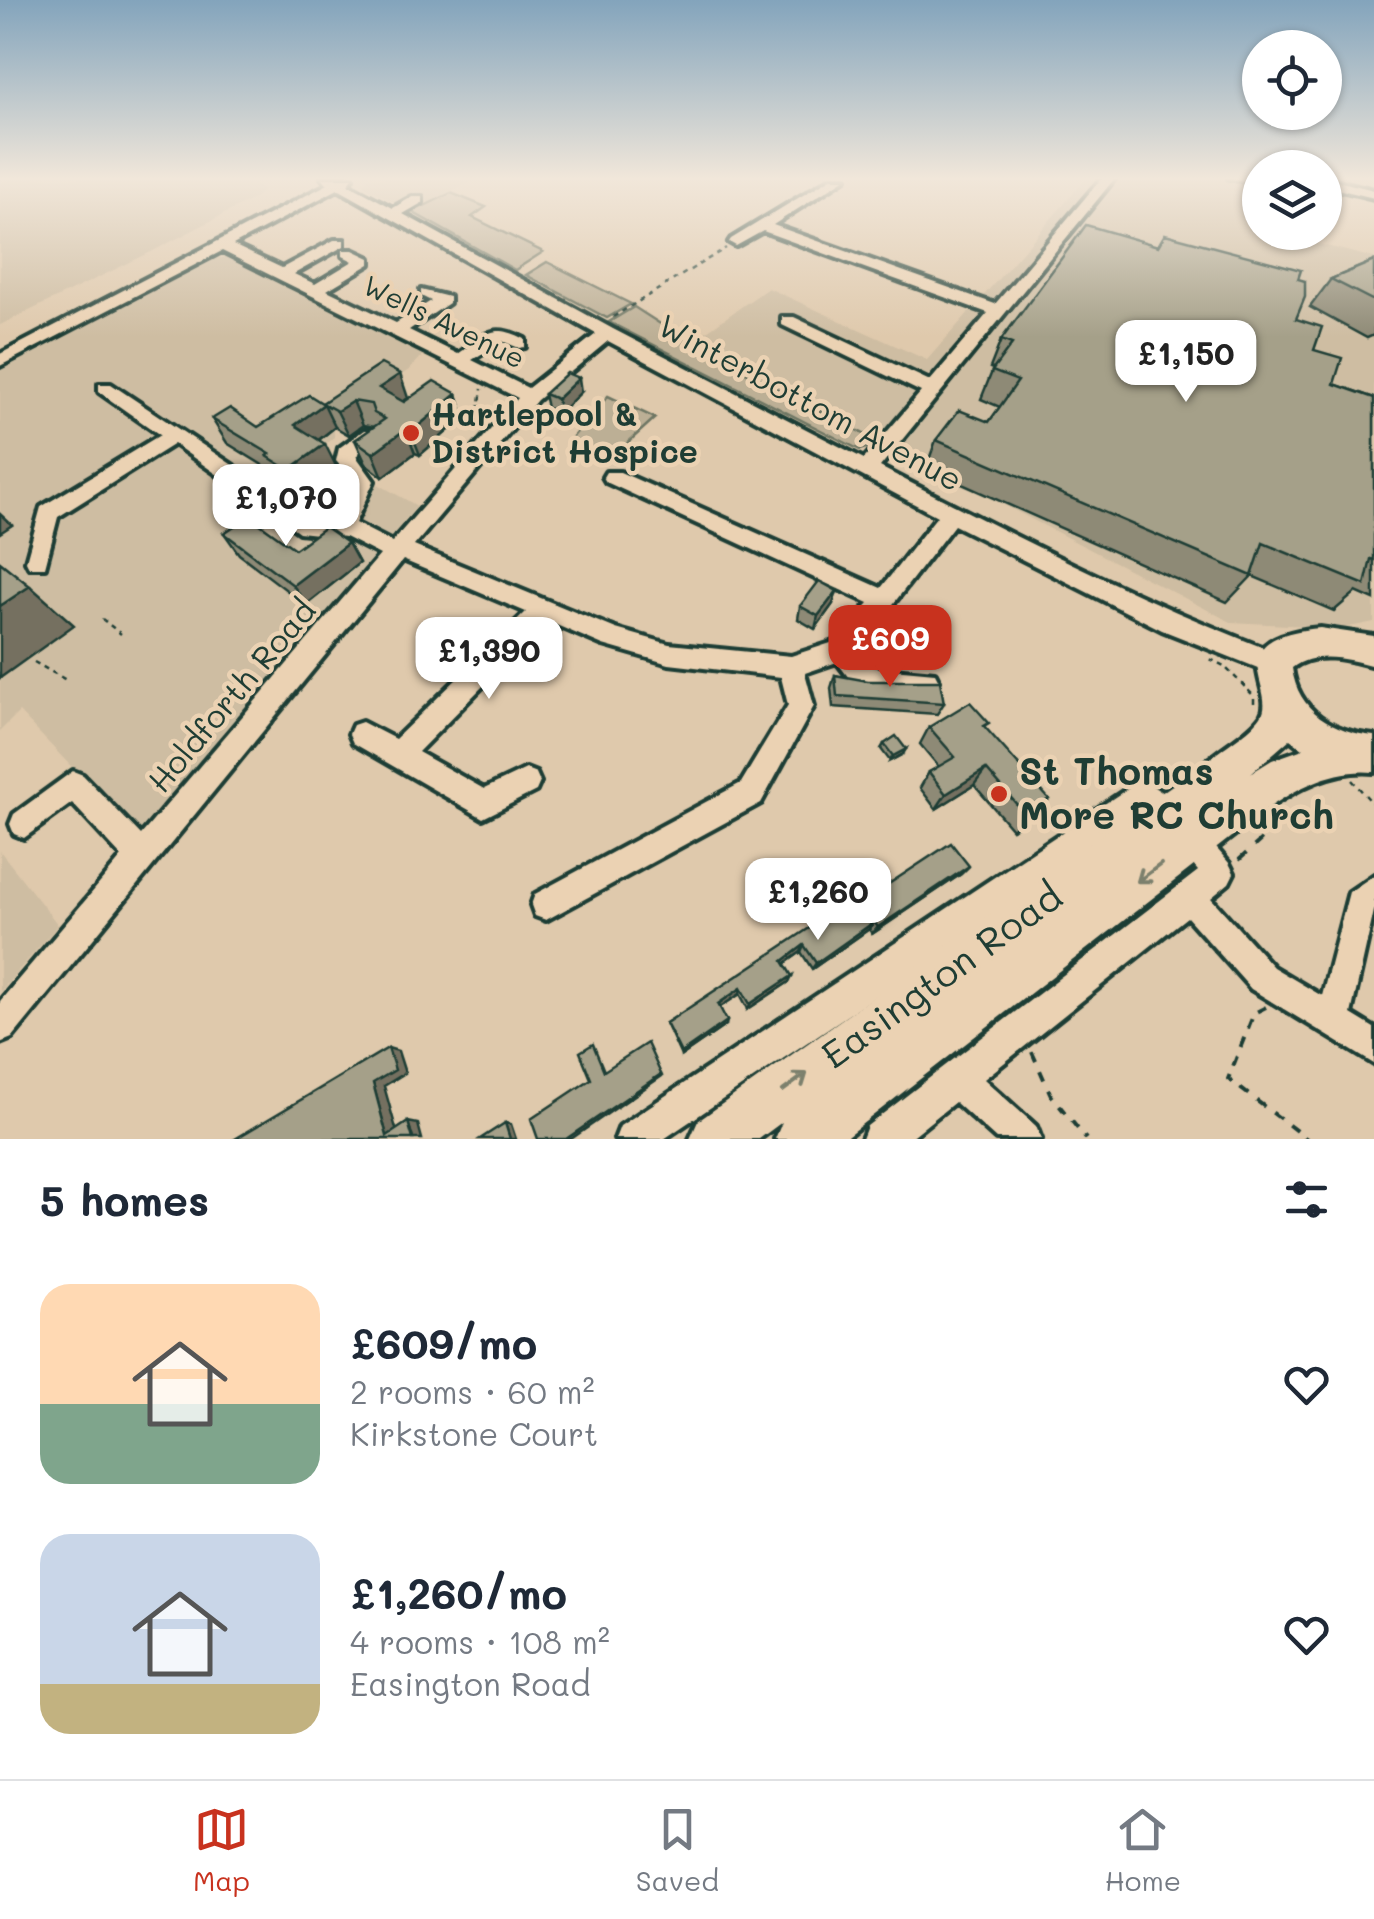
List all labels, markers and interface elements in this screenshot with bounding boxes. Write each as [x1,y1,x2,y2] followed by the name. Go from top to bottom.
[1242,30,1342,250] map controls
[1242,30,1342,130] button: locate
[1242,150,1342,250] button: layers
[358,266,531,376] street label: Wells Avenue
[652,303,970,499] street label: Winterbottom Avenue
[1105,320,1267,405] pin: £1,150
[1137,331,1235,373] text: £1,150
[431,392,698,471] place label: Hartlepool & District Hospice
[400,422,422,444] marker: Hartlepool & District Hospice
[205,464,367,549] pin: £1,070
[235,475,337,517] text: £1,070
[137,589,324,800] street label: Holdforth Road
[831,605,949,690] pin: £609
[850,616,930,658] text: £609
[408,617,570,702] pin: £1,390
[438,628,540,670] text: £1,390
[1019,745,1334,839] place label: St Thomas More RC Church
[988,783,1010,805] marker: St Thomas More RC Church
[737,858,899,943] pin: £1,260
[1136,863,1163,884] one-way arrow
[767,869,869,911] text: £1,260
[811,870,1072,1079] street label: Easington Road
[781,1072,808,1093] one-way arrow
[40,1172,209,1227] text: 5 homes
[1279,1172,1334,1227] icon: filters
[350,1315,537,1370] text: £609/mo
[120,1324,240,1444] icon: home
[1279,1357,1334,1412] icon: heart
[350,1370,594,1412] text: 2 rooms · 60 m²
[350,1412,598,1454] text: Kirkstone Court
[350,1565,567,1620] text: £1,260/mo
[120,1574,240,1694] icon: home
[1279,1607,1334,1662] icon: heart
[350,1620,610,1662] text: 4 rooms · 108 m²
[350,1662,591,1704] text: Easington Road
[193,1802,250,1898] tab: Map
[636,1802,719,1898] tab: Saved
[1105,1802,1181,1898] tab: Home

